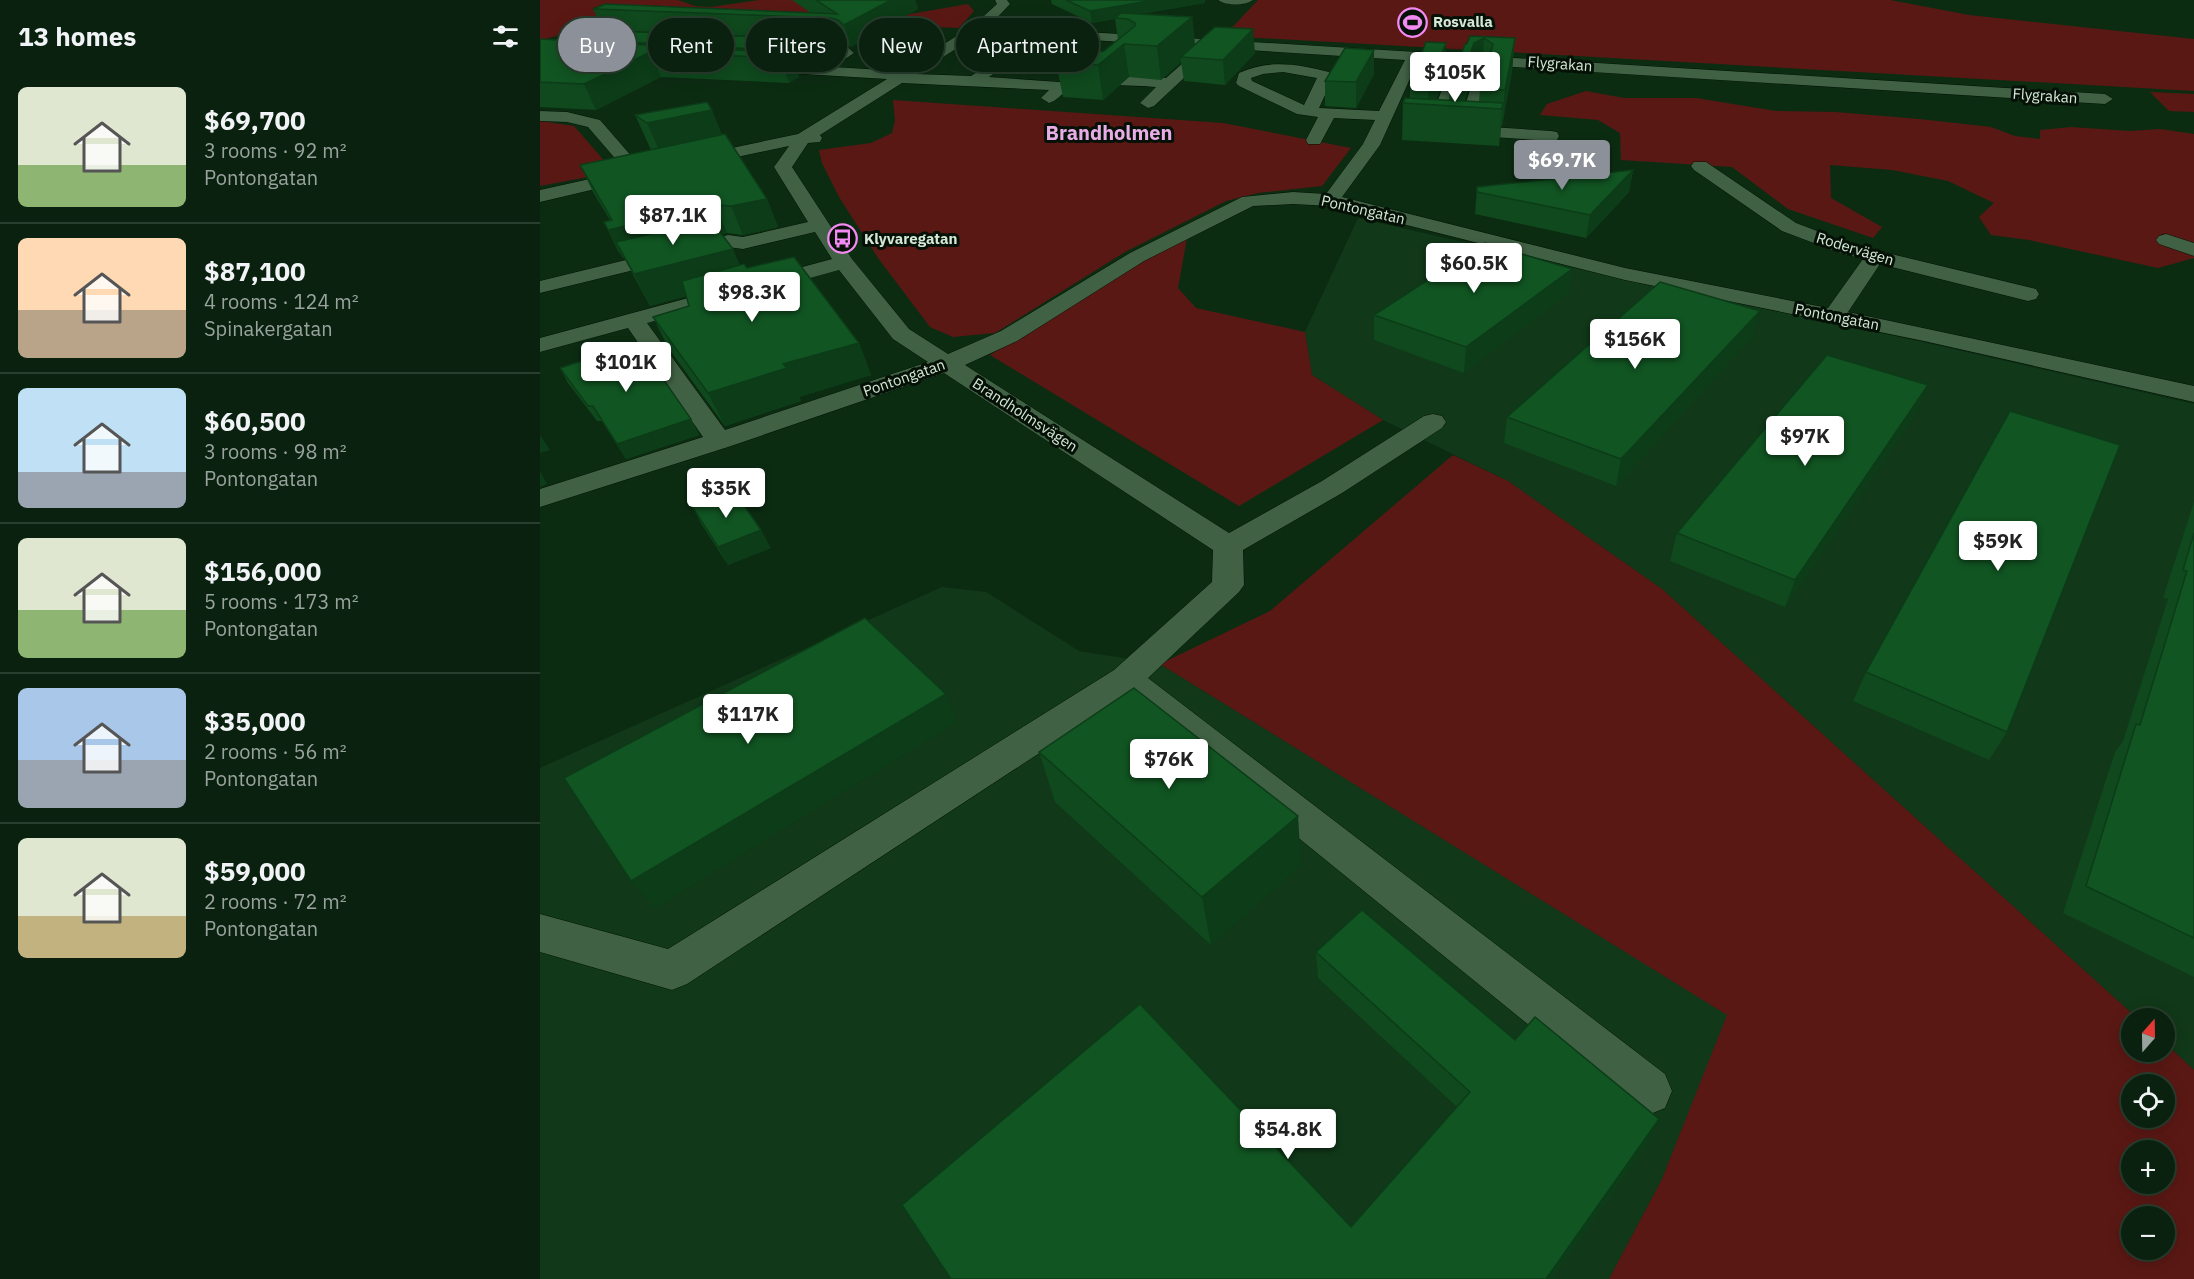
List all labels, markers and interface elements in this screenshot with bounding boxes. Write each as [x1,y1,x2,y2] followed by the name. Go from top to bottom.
[1396,6,1428,38] sports icon: Rosvalla
[1433,12,1493,31] place label: Rosvalla
[558,18,636,72] chip: Buy
[648,18,734,72] chip: Rent
[746,18,847,72] chip: Filters
[859,18,944,72] chip: New
[956,18,1099,72] chip: Apartment
[18,19,136,53] text: 13 homes
[489,20,522,53] icon: filters
[1413,52,1497,103] pin: $105K
[1527,52,1593,75] street label: Flygrakan
[1424,58,1486,85] text: $105K
[2012,84,2078,107] street label: Flygrakan
[204,103,306,137] text: $69,700
[66,111,138,183] icon: home
[1046,119,1172,146] district label: Brandholmen
[204,137,347,164] text: 3 rooms · 92 m²
[1513,140,1611,191] pin: $69.7K
[1528,146,1596,173] text: $69.7K
[204,164,318,191] text: Pontongatan
[1319,191,1407,228] street label: Pontongatan
[624,195,722,246] pin: $87.1K
[639,201,707,228] text: $87.1K
[827,223,859,255] bus stop icon: Klyvaregatan
[1814,228,1896,269] street label: Rodervägen
[864,229,958,248] place label: Klyvaregatan
[1425,243,1523,294] pin: $60.5K
[1440,249,1508,276] text: $60.5K
[204,254,306,288] text: $87,100
[66,262,138,334] icon: home
[703,272,801,323] pin: $98.3K
[718,278,786,305] text: $98.3K
[204,288,359,315] text: 4 rooms · 124 m²
[1793,299,1881,334] street label: Pontongatan
[204,315,333,342] text: Spinakergatan
[1593,319,1677,370] pin: $156K
[1604,325,1666,352] text: $156K
[584,342,668,393] pin: $101K
[595,348,657,375] text: $101K
[860,355,947,400] street label: Pontongatan
[969,374,1081,456] street label: Brandholmsvägen
[204,404,306,438] text: $60,500
[66,412,138,484] icon: home
[1769,416,1841,467] pin: $97K
[1780,422,1830,449] text: $97K
[204,438,347,465] text: 3 rooms · 98 m²
[204,465,318,492] text: Pontongatan
[690,468,762,519] pin: $35K
[701,474,751,501] text: $35K
[1962,521,2034,572] pin: $59K
[1973,527,2023,554] text: $59K
[204,554,321,588] text: $156,000
[66,562,138,634] icon: home
[204,588,359,615] text: 5 rooms · 173 m²
[204,615,318,642] text: Pontongatan
[706,694,790,745] pin: $117K
[717,700,779,727] text: $117K
[204,704,306,738] text: $35,000
[66,712,138,784] icon: home
[204,738,347,765] text: 2 rooms · 56 m²
[1133,739,1205,790] pin: $76K
[1144,745,1194,772] text: $76K
[204,765,318,792] text: Pontongatan
[204,854,306,888] text: $59,000
[66,862,138,934] icon: home
[204,888,347,915] text: 2 rooms · 72 m²
[204,915,318,942] text: Pontongatan
[2121,1008,2175,1062] north arrow
[2121,1008,2175,1260] map controls
[2121,1074,2175,1128] button: locate
[1239,1109,1337,1160] pin: $54.8K
[1254,1115,1322,1142] text: $54.8K
[2121,1140,2175,1194] button: +
[2121,1206,2175,1260] button: −

